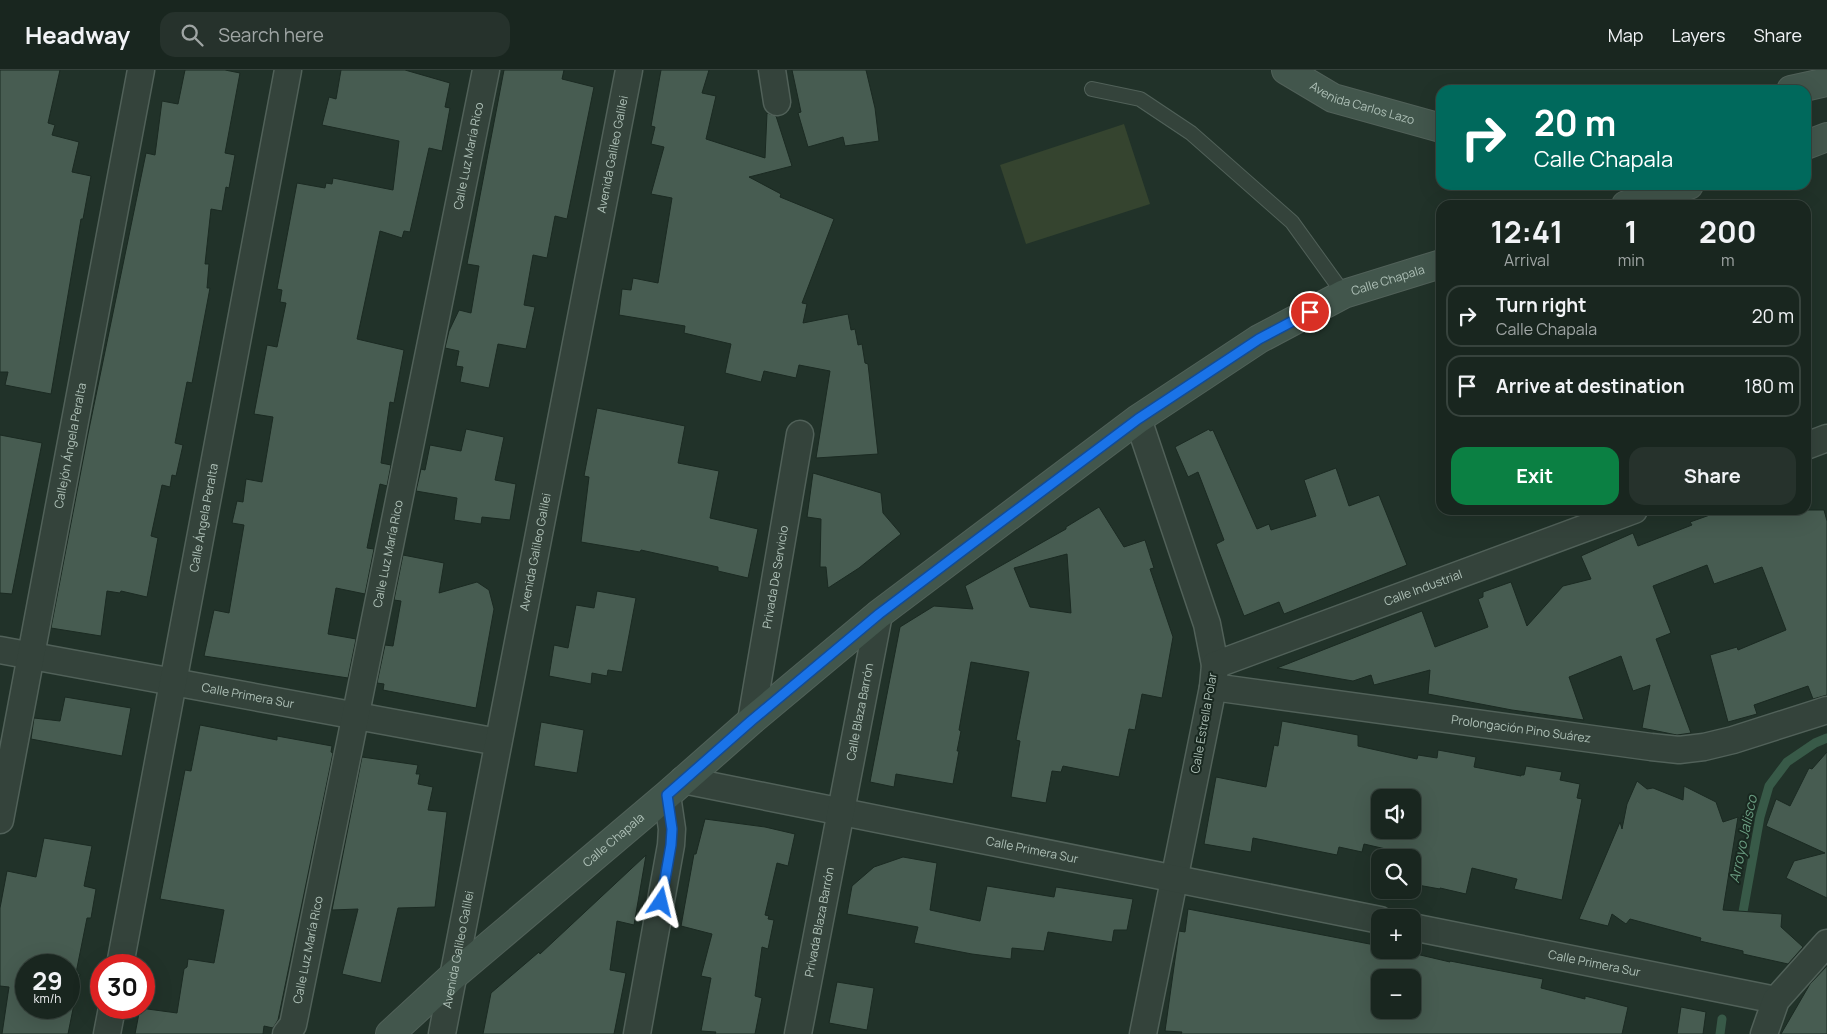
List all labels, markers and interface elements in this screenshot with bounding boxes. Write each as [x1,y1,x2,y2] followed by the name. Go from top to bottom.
[160,12,510,57] search box
[25,18,130,51] text: Headway
[178,21,206,49] icon: search
[218,22,324,48] text: Search here
[1608,23,1643,47] text: Map
[1671,23,1725,47] text: Layers
[1753,23,1802,47] text: Share
[1307,77,1417,128] street label: Avenida Carlos Lazo
[592,94,632,215] street label: Avenida Galileo Galilei
[1534,99,1616,147] text: 20 m
[449,101,487,211] street label: Calle Luz María Rico
[1451,105,1516,170] icon: right
[1534,144,1673,174] text: Calle Chapala
[1491,211,1563,252] text: 12:41
[1625,211,1638,252] text: 1
[1699,211,1756,252] text: 200
[1504,249,1550,271] text: Arrival
[1618,249,1645,271] text: min
[1721,249,1735,271] text: m
[1349,261,1426,299] street label: Calle Chapala
[1289,291,1331,333] pin
[1496,292,1586,318] text: Turn right
[1296,298,1324,326] icon: arrive
[1453,302,1481,330] icon: right
[1752,303,1794,329] text: 20 m
[1496,318,1597,340] text: Calle Chapala
[1453,372,1481,400] icon: arrive
[1496,373,1685,399] text: Arrive at destination
[1744,373,1794,399] text: 180 m
[50,381,90,510] street label: Callejón Ángela Peralta
[1451,447,1619,505] button: Exit
[1629,447,1796,505] button: Share
[185,462,222,574] street label: Calle Ángela Peralta
[515,492,555,612] street label: Avenida Galileo Galilei
[369,499,407,609] street label: Calle Luz María Rico
[758,524,792,630] street label: Privada De Servicio
[1382,565,1465,610] street label: Calle Industrial
[842,662,877,762] street label: Calle Blaza Barrón
[1186,670,1221,775] street label: Calle Estrella Polar
[200,678,296,712] street label: Calle Primera Sur
[1450,711,1592,747] street label: Prolongación Pino Suárez
[1371,789,1421,1019] map controls
[1371,789,1421,839] button: sound
[1724,793,1761,884] water label: Arroyo Jalisco
[579,809,648,871] street label: Calle Chapala
[984,832,1080,867] street label: Calle Primera Sur
[1371,849,1421,899] button: search
[800,865,838,978] street label: Privada Blaza Barrón
[634,875,686,927] position arrow
[438,889,478,1010] street label: Avenida Galileo Galilei
[289,895,327,1005] street label: Calle Luz María Rico
[1371,909,1421,959] button: +
[1547,946,1643,981] street label: Calle Primera Sur
[90,954,155,1019] speed limit sign: 30
[32,963,63,998] text: 29
[1371,969,1421,1019] button: −
[34,990,61,1007] text: km/h

